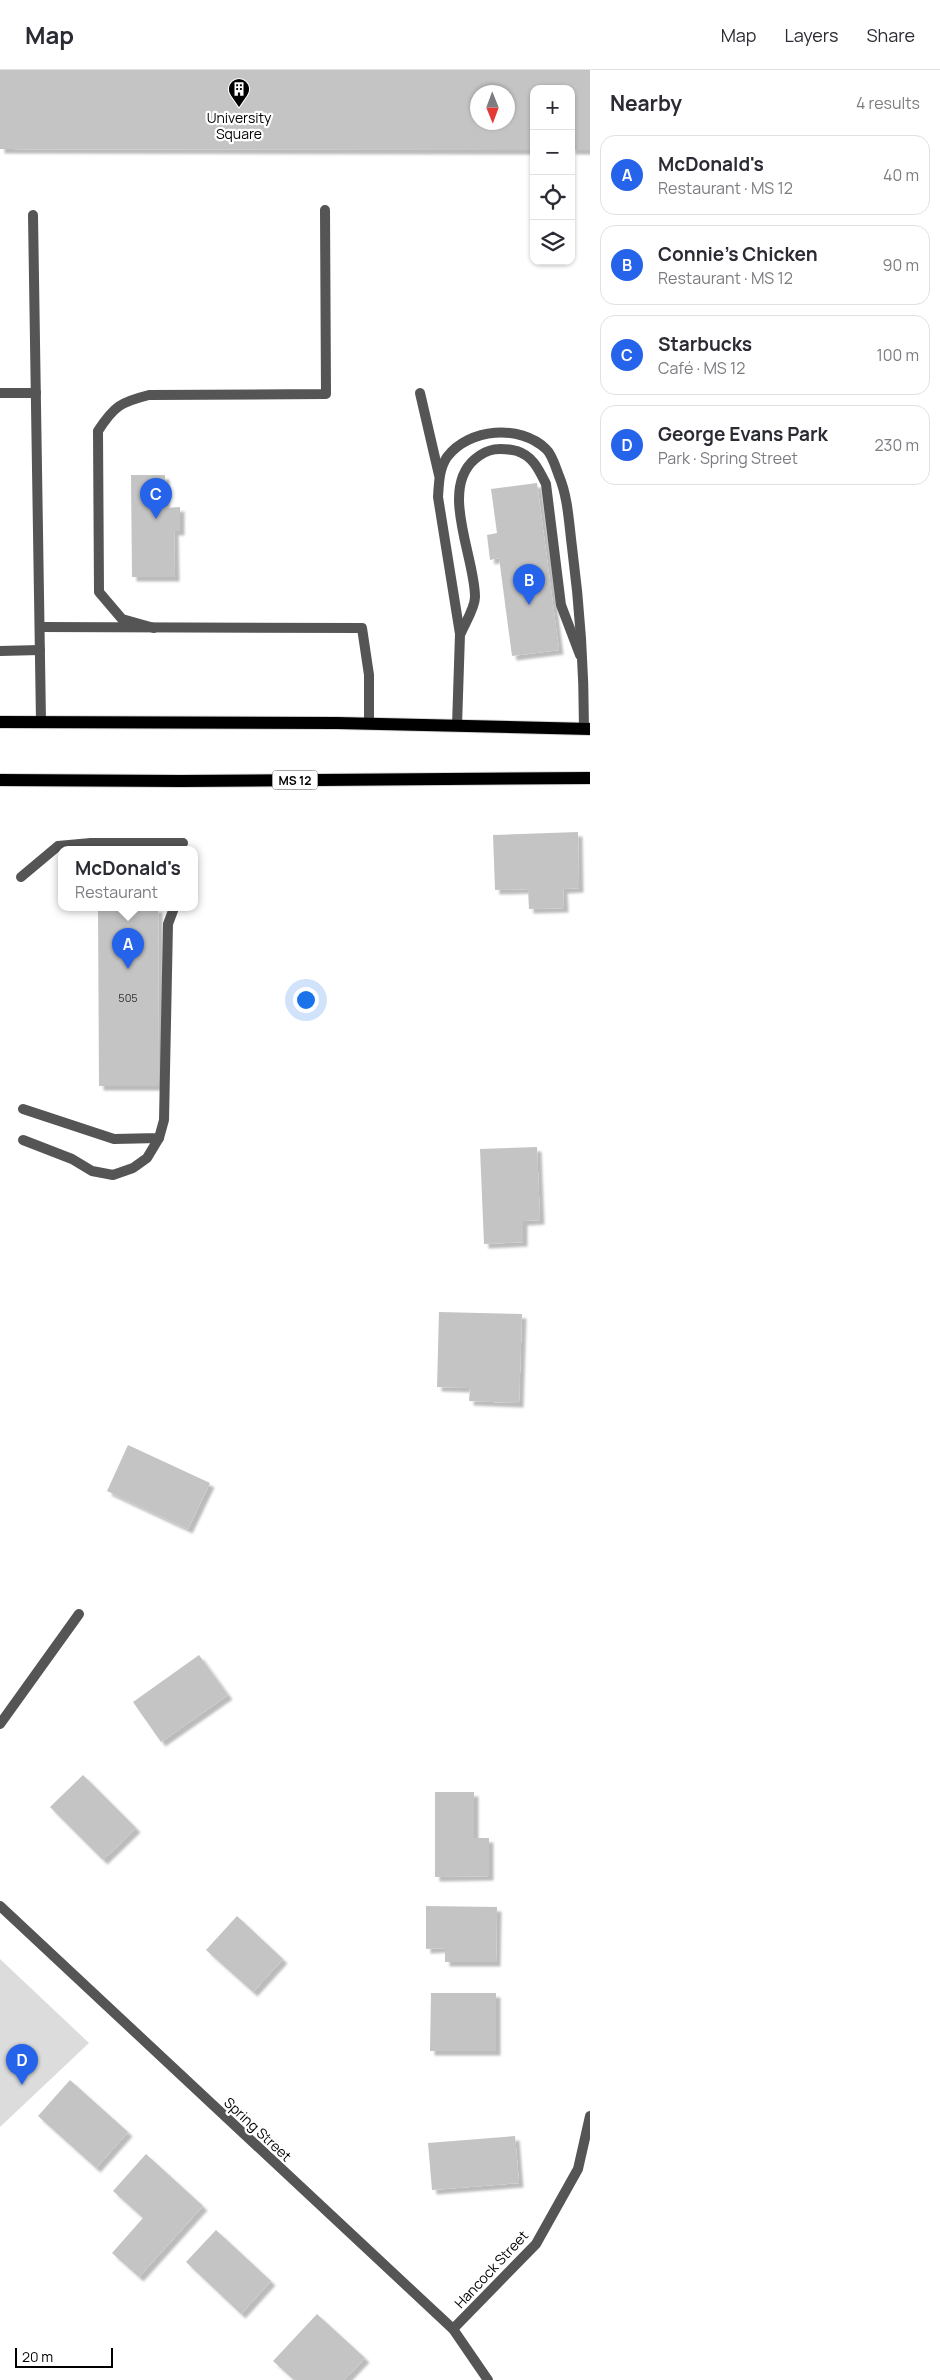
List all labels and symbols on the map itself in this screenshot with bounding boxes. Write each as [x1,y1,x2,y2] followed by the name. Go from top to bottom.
[227,77,251,108] building icon: University Square
[470,85,515,130] north arrow
[207,108,272,143] place label: University Square
[140,478,172,519] pin: C
[513,564,545,605] pin: B
[272,770,318,790] road number: MS 12
[112,928,144,969] pin: A
[293,987,319,1013] your location
[118,990,138,1005] house number: 505
[6,2044,38,2085] pin: D
[220,2093,296,2165] street label: Spring Street
[450,2226,532,2312] street label: Hancock Street
[15,2345,112,2368] scale bar

